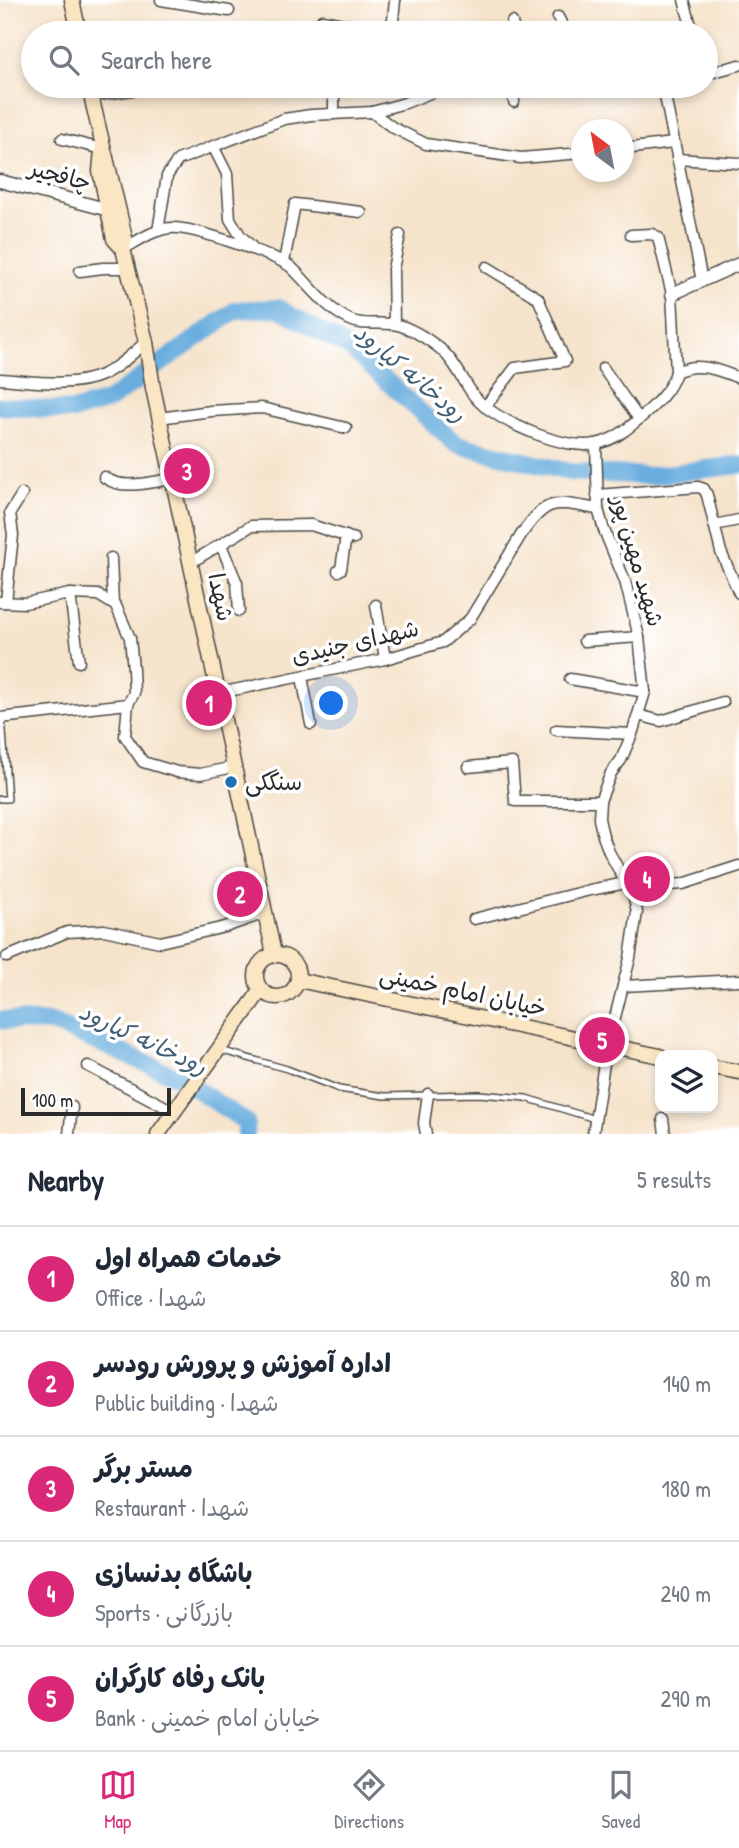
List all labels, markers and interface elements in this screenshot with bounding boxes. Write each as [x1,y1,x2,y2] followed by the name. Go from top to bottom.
[21,21,718,98] search box
[45,41,83,79] icon: search
[101,42,212,77] text: Search here
[571,119,634,182] north arrow
[24,151,95,198] street label: چافجیر
[348,316,474,429] water label: رودخانه کیارود
[164,445,210,497] pin: 3
[604,490,672,630] street label: شهید مهین پور
[201,570,242,624] street label: شهدا
[288,612,422,671] street label: شهدای جنیدی
[186,677,232,729] pin: 1
[314,686,348,720] your location
[245,766,302,797] place label: سنگکى
[223,774,239,790] marker: سنگکى
[624,853,670,905] pin: 4
[217,868,263,920] pin: 2
[376,958,549,1026] street label: خیابان امام خمینی
[74,994,213,1082] water label: رودخانه کیارود
[579,1014,625,1066] pin: 5
[655,1050,718,1113] map controls
[655,1050,718,1113] button: layers
[21,1085,172,1117] scale bar
[32,1087,73,1113] text: 100 m
[28,1160,104,1200] text: Nearby
[637,1164,711,1195] text: 5 results
[95,1240,282,1275] text: خدمات همراه اول
[47,1263,55,1294] text: 1
[670,1263,711,1294] text: 80 m
[95,1282,207,1313] text: Office · شهدا
[95,1345,391,1380] text: اداره آموزش و پرورش رودسر
[46,1368,56,1399] text: 2
[663,1368,711,1399] text: 140 m
[95,1387,279,1418] text: Public building · شهدا
[95,1450,193,1485] text: مستر برگر
[46,1473,56,1504] text: 3
[661,1473,711,1504] text: 180 m
[95,1492,249,1523] text: Restaurant · شهدا
[95,1555,252,1590] text: باشگاه بدنسازى
[47,1578,55,1609] text: 4
[660,1578,711,1609] text: 240 m
[95,1597,233,1628] text: Sports · بازرگانی
[95,1660,265,1695] text: بانک رفاه کارگران
[46,1683,56,1714] text: 5
[661,1683,711,1714] text: 290 m
[95,1702,320,1733] text: Bank · خیابان امام خمینی
[99,1766,137,1834] tab: Map
[334,1766,404,1834] tab: Directions
[602,1766,640,1834] tab: Saved

